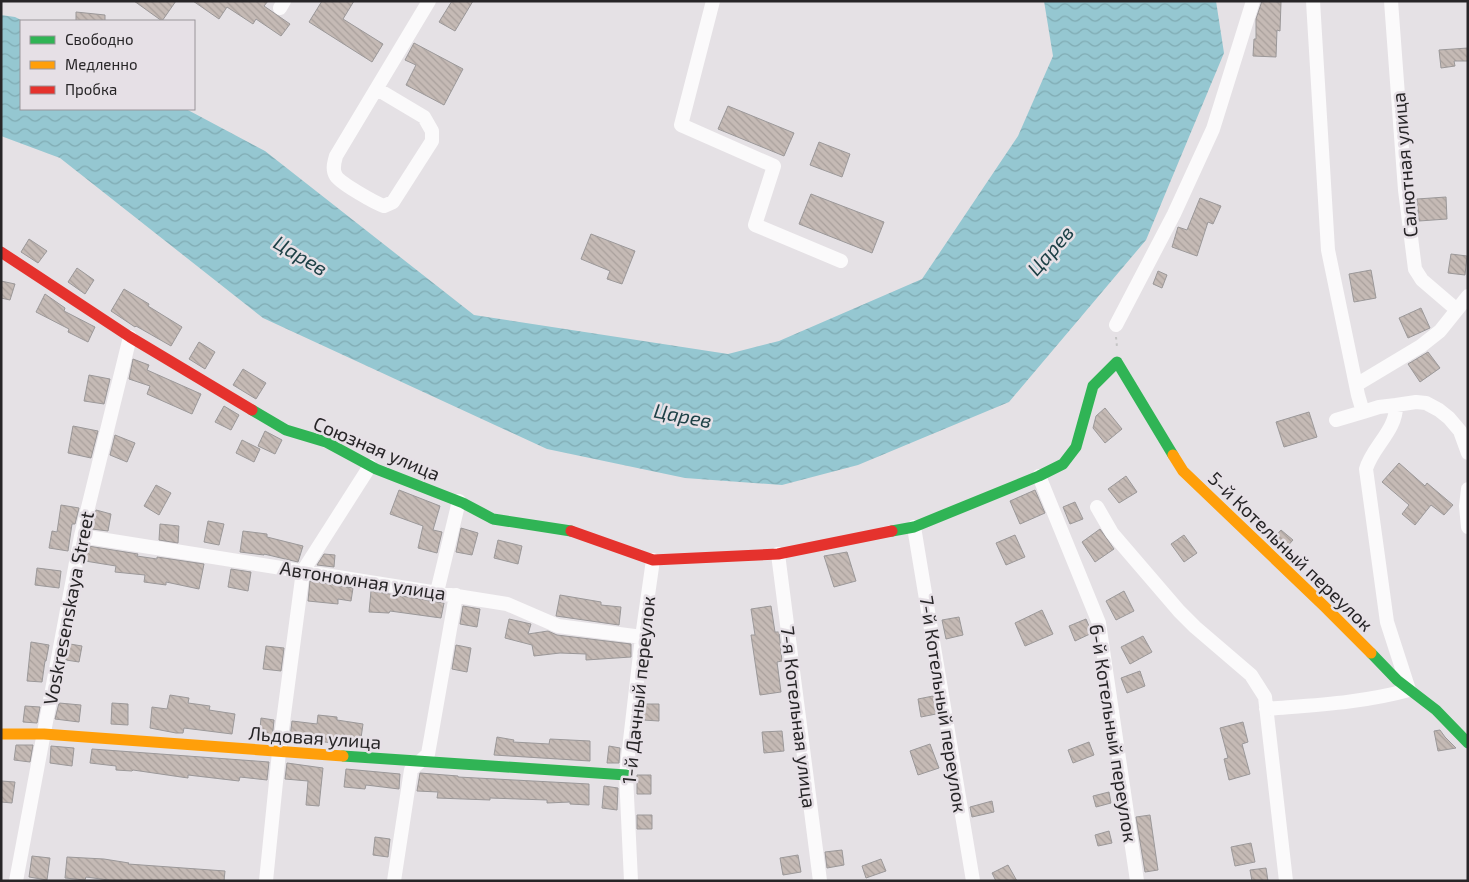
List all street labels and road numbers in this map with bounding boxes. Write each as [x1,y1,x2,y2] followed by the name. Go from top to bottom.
[1386,91,1423,239] street label: Салютная улица
[310,411,444,486] street label: Союзная улица
[1203,466,1378,636] street label: 5-й Котельный переулок
[38,509,98,707] street label: Voskresenskaya Street
[278,556,448,605] street label: Автономная улица
[915,594,972,814] street label: 7-й Котельный переулок
[617,595,660,785] street label: 1-й Дачный переулок
[1084,622,1143,844] street label: 6-й Котельный переулок
[775,625,822,810] street label: 7-я Котельная улица
[248,721,382,754] street label: Льдовая улица

